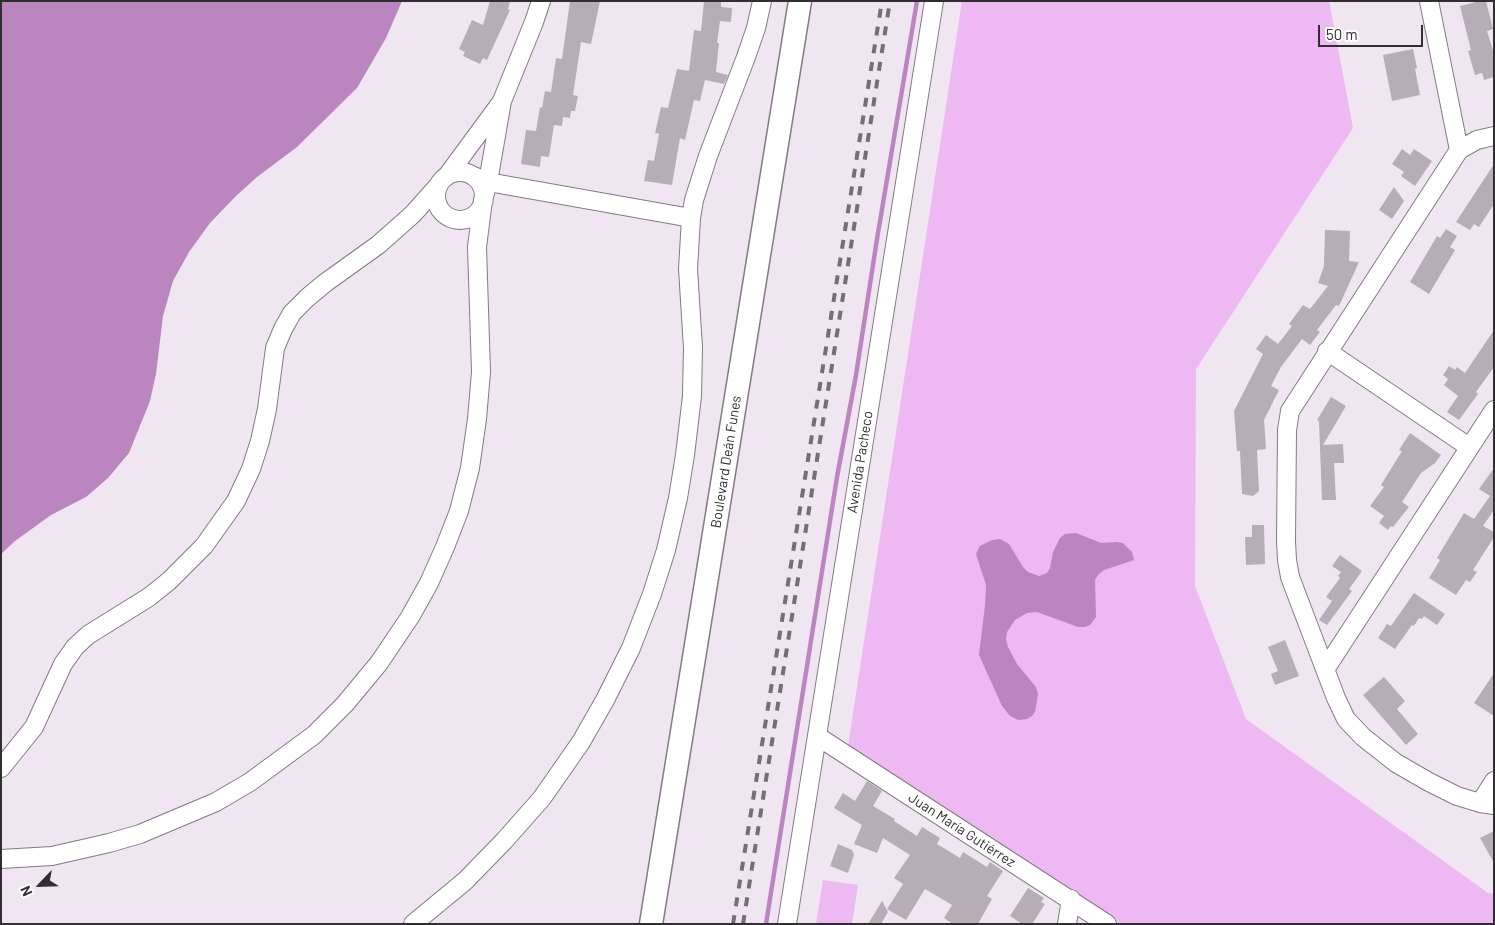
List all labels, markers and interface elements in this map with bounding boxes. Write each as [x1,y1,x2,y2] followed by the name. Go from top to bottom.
[1320,15,1425,47] scale bar
[1326,25,1358,43] text: 50 m
[707,395,745,529] street label: Boulevard Deán Funes
[844,410,876,514] street label: Avenida Pacheco
[905,789,1019,871] street label: Juan María Gutiérrez
[15,860,65,910] north arrow
[16,884,35,899] text: N

